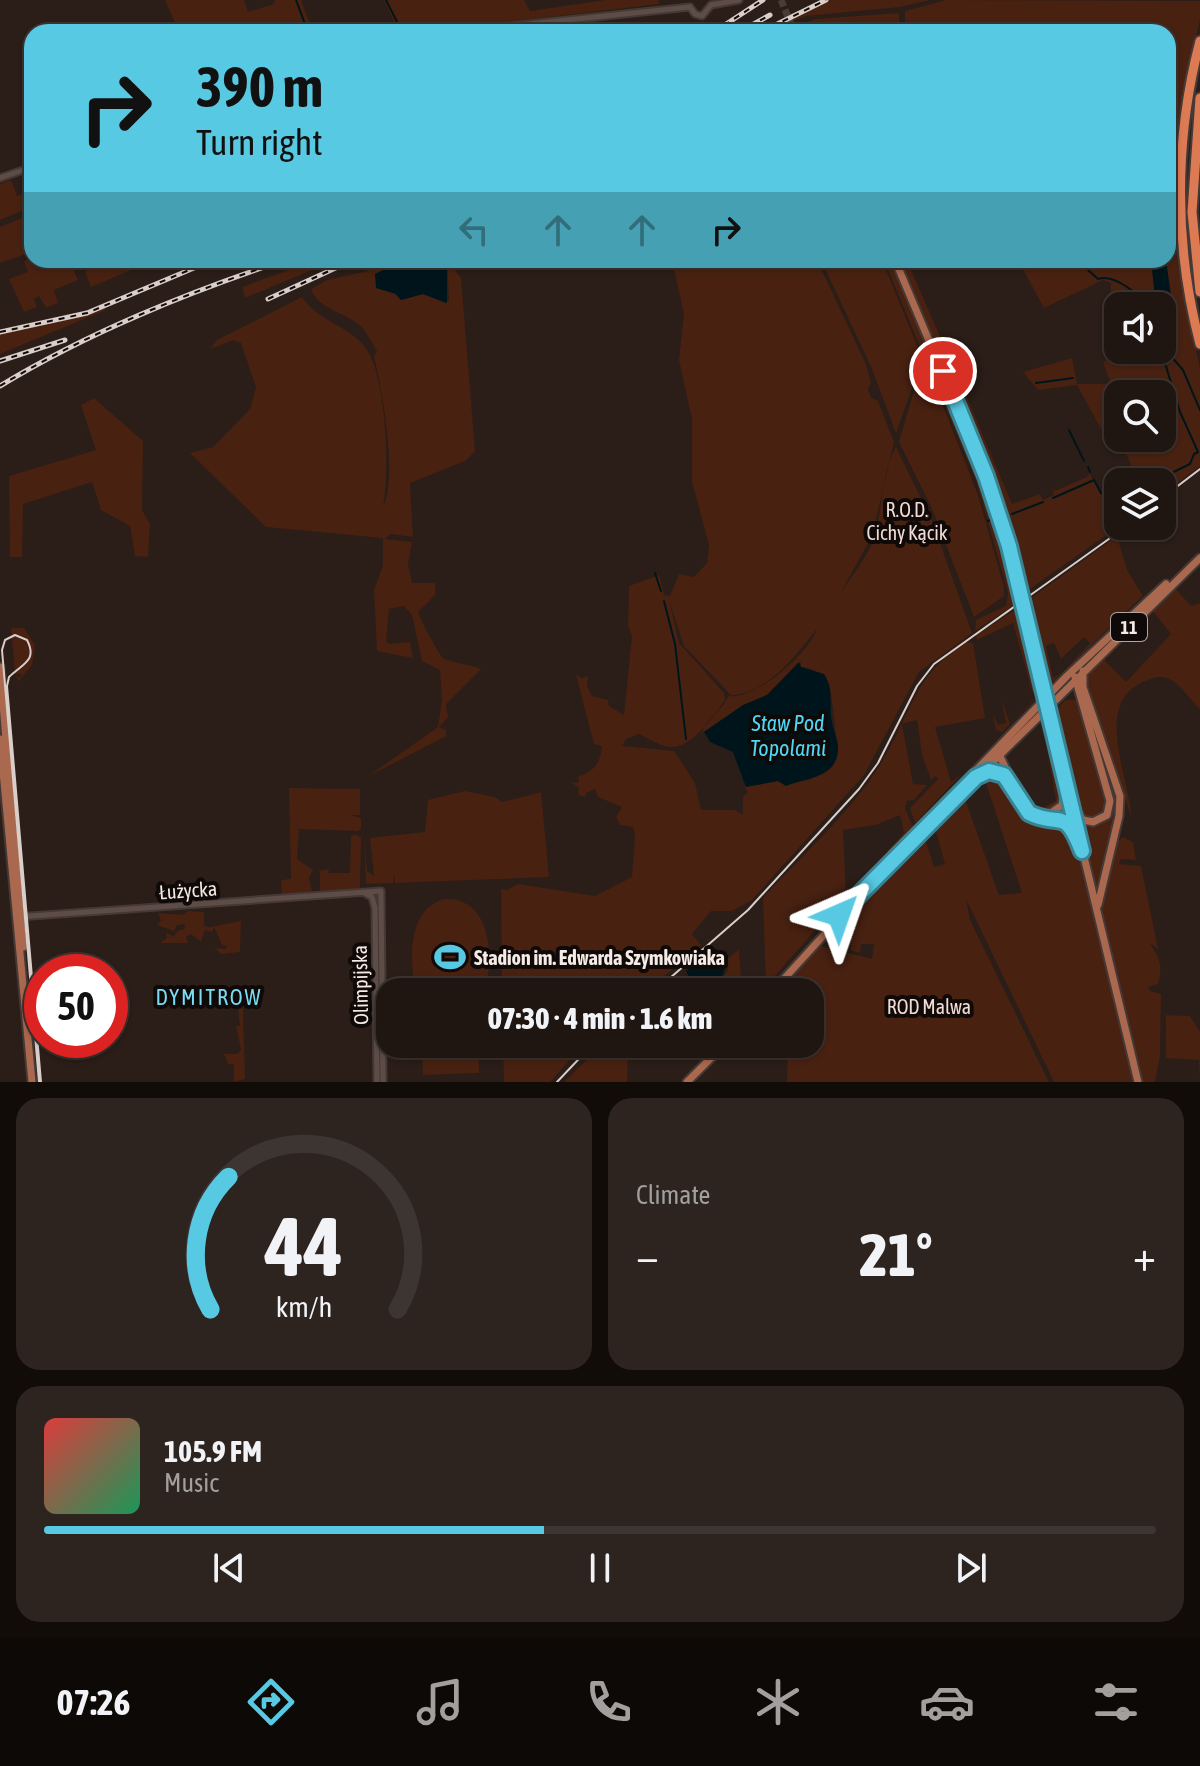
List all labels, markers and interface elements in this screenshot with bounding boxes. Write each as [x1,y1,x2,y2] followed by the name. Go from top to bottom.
[196,55,323,119] text: 390 m
[64,56,168,160] icon: right
[196,121,323,163] text: Turn right
[452,208,496,252] icon: left
[536,208,580,252] icon: ahead
[620,208,664,252] icon: ahead
[704,208,748,252] icon: right
[1104,292,1176,540] map controls
[1104,292,1176,364] button: sound
[909,337,977,405] pin
[921,349,965,393] icon: arrive
[1104,380,1176,452] button: search
[1104,468,1176,540] button: layers
[866,498,948,544] park label: R.O.D. Cichy Kącik
[1111,613,1147,641] road number: 11
[750,710,826,761] water label: Staw Pod Topolami
[797,873,881,957] position arrow
[158,877,218,903] street label: Łużycka
[433,940,467,974] sports icon: Stadion im. Edwarda Szymkowiaka
[348,945,372,1025] street label: Olimpijska
[474,946,725,969] place label: Stadion im. Edwarda Szymkowiaka
[24,954,128,1058] speed limit sign: 50
[156,984,262,1010] district label: DYMITROW
[887,995,971,1018] park label: ROD Malwa
[488,1001,712,1035] text: 07:30 · 4 min · 1.6 km
[636,1180,710,1210] text: Climate
[264,1198,343,1294] text: 44
[860,1220,932,1289] text: 21°
[636,1230,659,1280] text: −
[1133,1230,1156,1280] text: +
[276,1290,332,1323] text: km/h
[164,1434,262,1468] text: 105.9 FM
[164,1468,219,1498] text: Music
[207,1546,251,1590] icon: previous
[578,1546,622,1590] icon: pause
[949,1546,993,1590] icon: next
[243,1674,299,1730] icon: directions
[412,1674,468,1730] icon: music
[581,1674,637,1730] icon: phone
[750,1674,806,1730] icon: climate
[919,1674,975,1730] icon: car
[1088,1674,1144,1730] icon: filters
[56,1681,131,1723] text: 07:26

